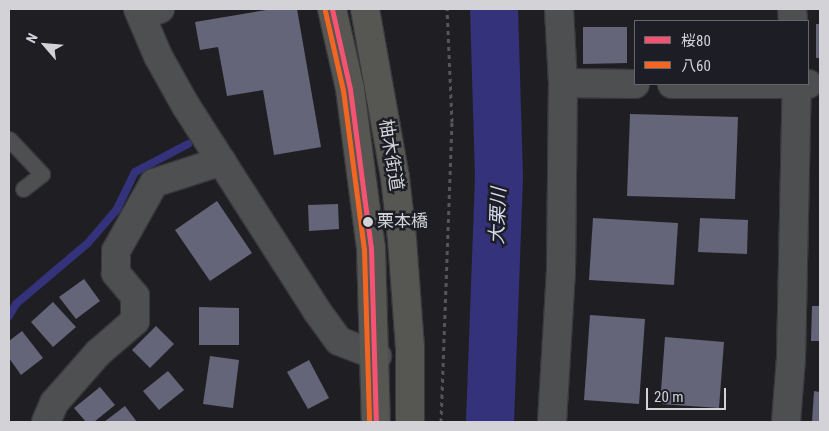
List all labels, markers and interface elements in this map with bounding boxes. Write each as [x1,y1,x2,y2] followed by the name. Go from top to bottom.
[20,20,70,70] north arrow
[634,20,809,85] legend
[23,31,41,46] text: N
[681,32,711,50] text: 桜80
[681,57,711,75] text: 八60
[375,118,407,192] street label: 柚木街道
[486,187,510,245] water label: 大栗川
[377,212,428,232] place label: 栗本橋
[363,217,373,227] marker: 栗本橋
[649,378,729,410] scale bar
[654,388,684,406] text: 20 m

